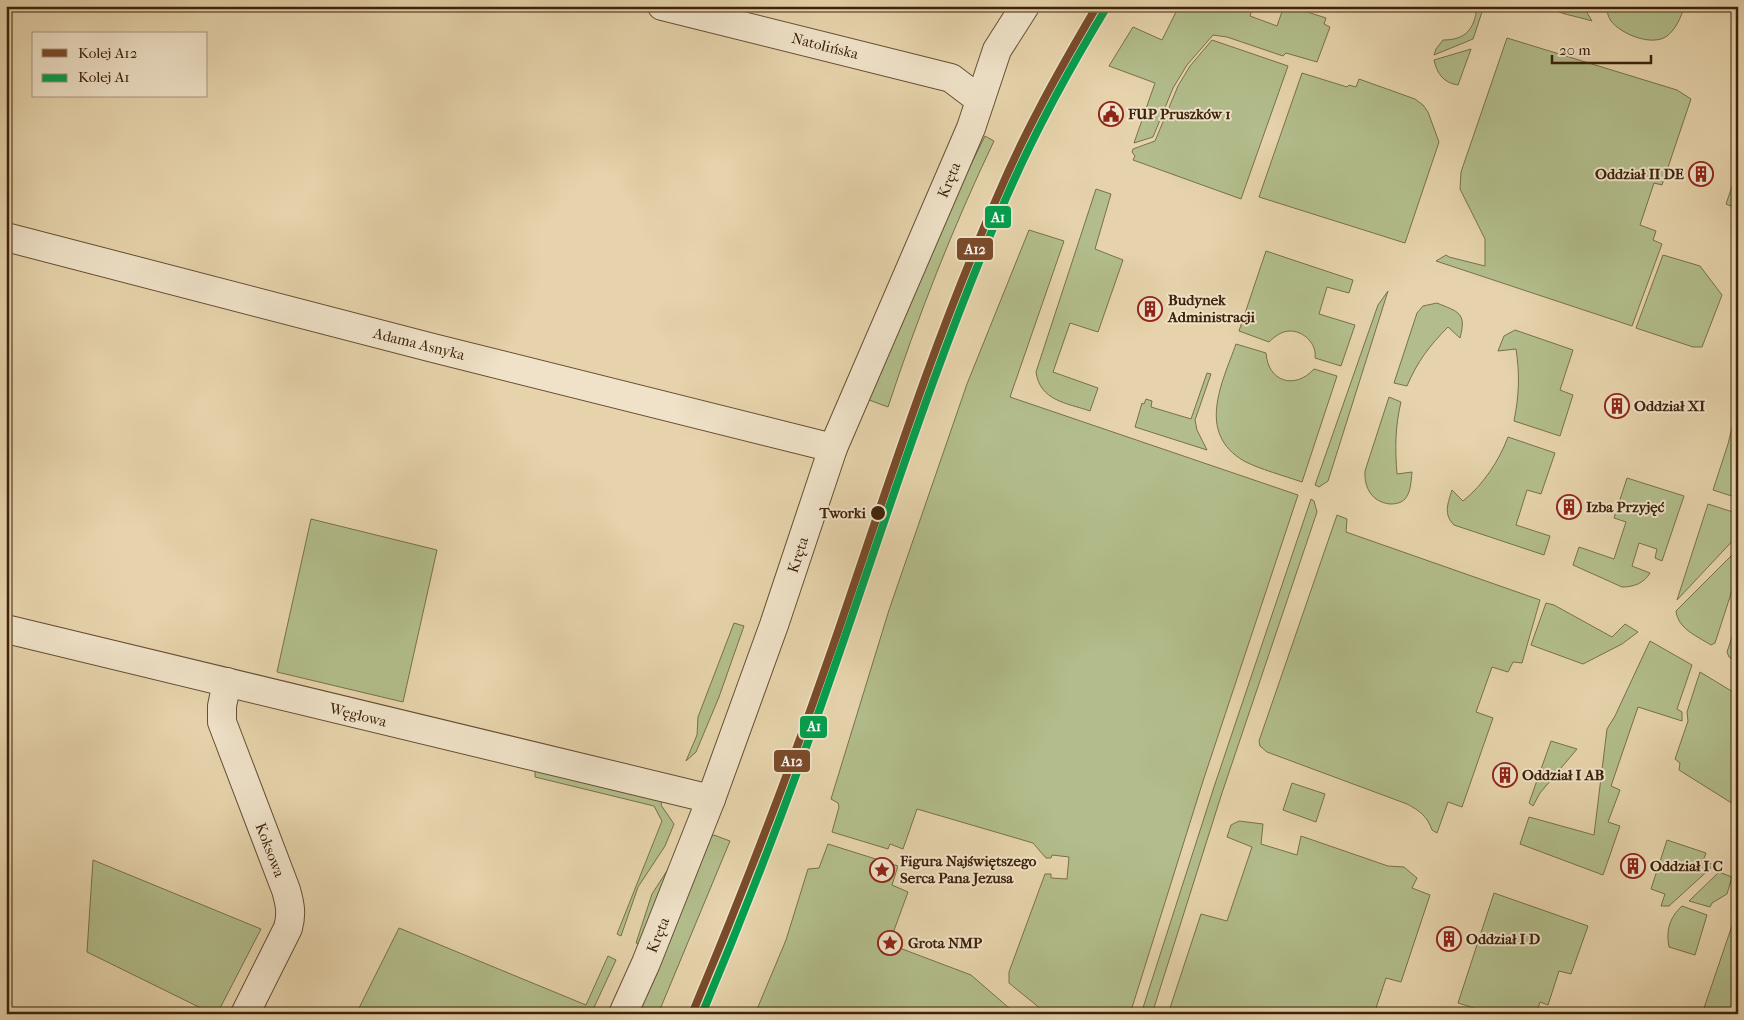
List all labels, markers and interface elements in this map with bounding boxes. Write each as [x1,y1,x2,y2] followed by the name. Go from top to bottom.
[790,29,861,63] street label: Natolińska
[32,32,208,98] legend
[1552,32,1650,64] scale bar
[1559,41,1591,59] text: 20 m
[78,44,138,62] text: Kolej A12
[78,68,130,86] text: Kolej A1
[1098,101,1124,127] public building icon: FUP Pruszków 1
[1127,105,1231,123] place label: FUP Pruszków 1
[934,159,965,201] street label: Kręta
[1688,161,1714,187] building icon: Oddział II DE
[1595,165,1685,183] place label: Oddział II DE
[984,205,1012,229] line badge: A1
[990,209,1005,226] text: A1
[956,237,994,261] line badge: A12
[963,241,986,258] text: A12
[1167,291,1256,326] place label: Budynek Administracji
[1137,296,1163,322] building icon: Budynek Administracji
[371,324,468,364] street label: Adama Asnyka
[1604,393,1630,419] building icon: Oddział XI
[1634,397,1705,415] place label: Oddział XI
[1556,494,1582,520] building icon: Izba Przyjęć
[1586,498,1665,517] place label: Izba Przyjęć
[818,504,867,522] place label: Tworki
[869,504,887,522] marker: Tworki
[784,534,813,575] street label: Kręta
[327,699,390,731] street label: Węglowa
[799,715,828,739] line badge: A1
[806,718,821,735] text: A1
[773,749,811,773] line badge: A12
[780,753,803,770] text: A12
[1492,762,1518,788] building icon: Oddział I AB
[1522,766,1604,784] place label: Oddział I AB
[251,820,289,881] street label: Koksowa
[899,852,1037,887] place label: Figura Najświętszego Serca Pana Jezusa
[1620,853,1646,879] building icon: Oddział I C
[869,857,895,883] place icon: Figura Najświętszego Serca Pana Jezusa
[1650,857,1723,875] place label: Oddział I C
[643,914,674,955] street label: Kręta
[1436,926,1462,952] building icon: Oddział I D
[877,930,903,956] place icon: Grota NMP
[1466,930,1541,948] place label: Oddział I D
[908,934,982,952] place label: Grota NMP

